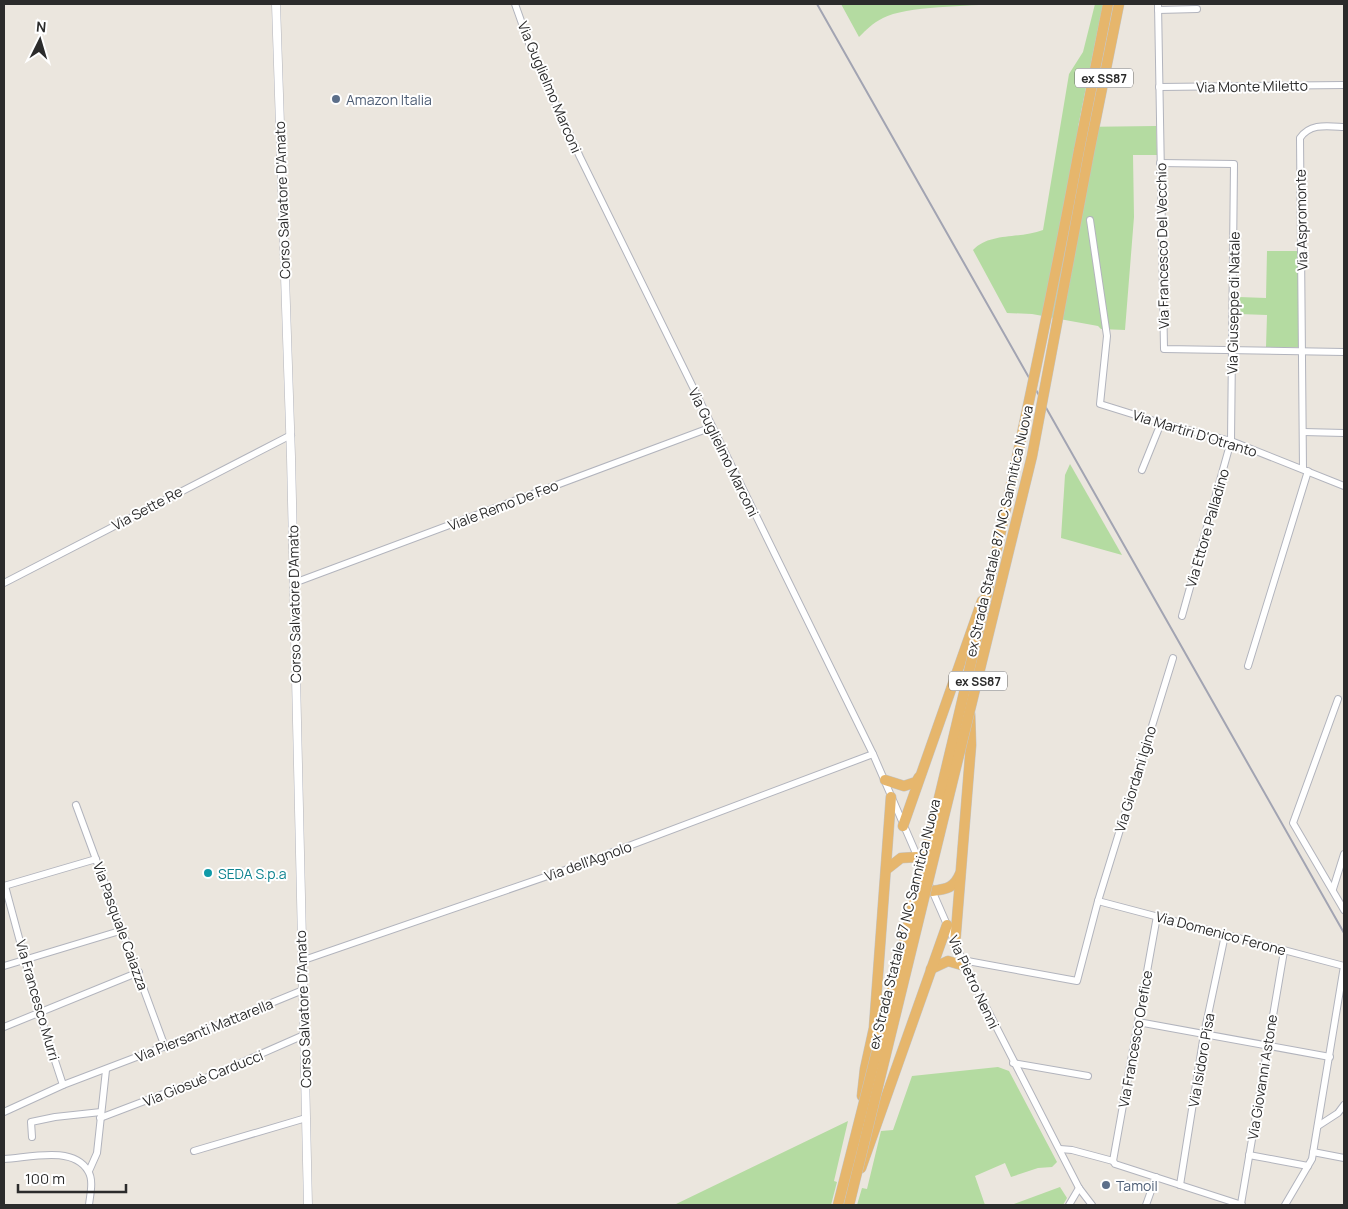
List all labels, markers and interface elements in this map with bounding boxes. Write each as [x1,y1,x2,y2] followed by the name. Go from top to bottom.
[15,15,65,65] north arrow
[35,17,47,36] text: N
[514,18,586,156] street label: Via Guglielmo Marconi
[1075,68,1133,88] road number: ex SS87
[1196,76,1308,96] street label: Via Monte Miletto
[346,90,432,109] place label: Amazon Italia
[330,93,342,105] marker: Amazon Italia
[270,121,294,279] street label: Corso Salvatore D'Amato
[1151,163,1173,329] street label: Via Francesco Del Vecchio
[1291,169,1311,271] street label: Via Aspromonte
[1222,231,1244,375] street label: Via Giuseppe di Natale
[685,384,763,520] street label: Via Guglielmo Marconi
[961,403,1037,659] street label: ex Strada Statale 87 NC Sannitica Nuova
[1130,405,1260,461] street label: Via Martiri D'Otranto
[1181,466,1233,590] street label: Via Ettore Palladino
[445,475,561,535] street label: Viale Remo De Feo
[108,481,186,535] street label: Via Sette Re
[283,525,305,683] street label: Corso Salvatore D'Amato
[949,671,1007,690] road number: ex SS87
[1110,724,1160,834] street label: Via Giordani Igino
[864,797,944,1051] street label: ex Strada Statale 87 NC Sannitica Nuova
[542,836,634,886] street label: Via dell'Agnolo
[89,859,153,993] street label: Via Pasquale Caiazza
[218,864,287,883] place label: SEDA S.p.a
[202,867,214,879] marker: SEDA S.p.a
[1154,906,1288,960] street label: Via Domenico Ferone
[291,930,315,1088] street label: Corso Salvatore D'Amato
[944,932,1004,1032] street label: Via Pietro Nenni
[12,937,64,1063] street label: Via Francesco Murri
[1114,969,1156,1109] street label: Via Francesco Orefice
[132,994,276,1066] street label: Via Piersanti Mattarella
[1183,1011,1219,1109] street label: Via Isidoro Pisa
[1243,1013,1281,1141] street label: Via Giovanni Astone
[140,1045,266,1111] street label: Via Giosuè Carducci
[18,1162,125,1194] scale bar
[25,1168,65,1189] text: 100 m
[1116,1176,1158,1195] place label: Tamoil
[1100,1179,1112,1191] marker: Tamoil

